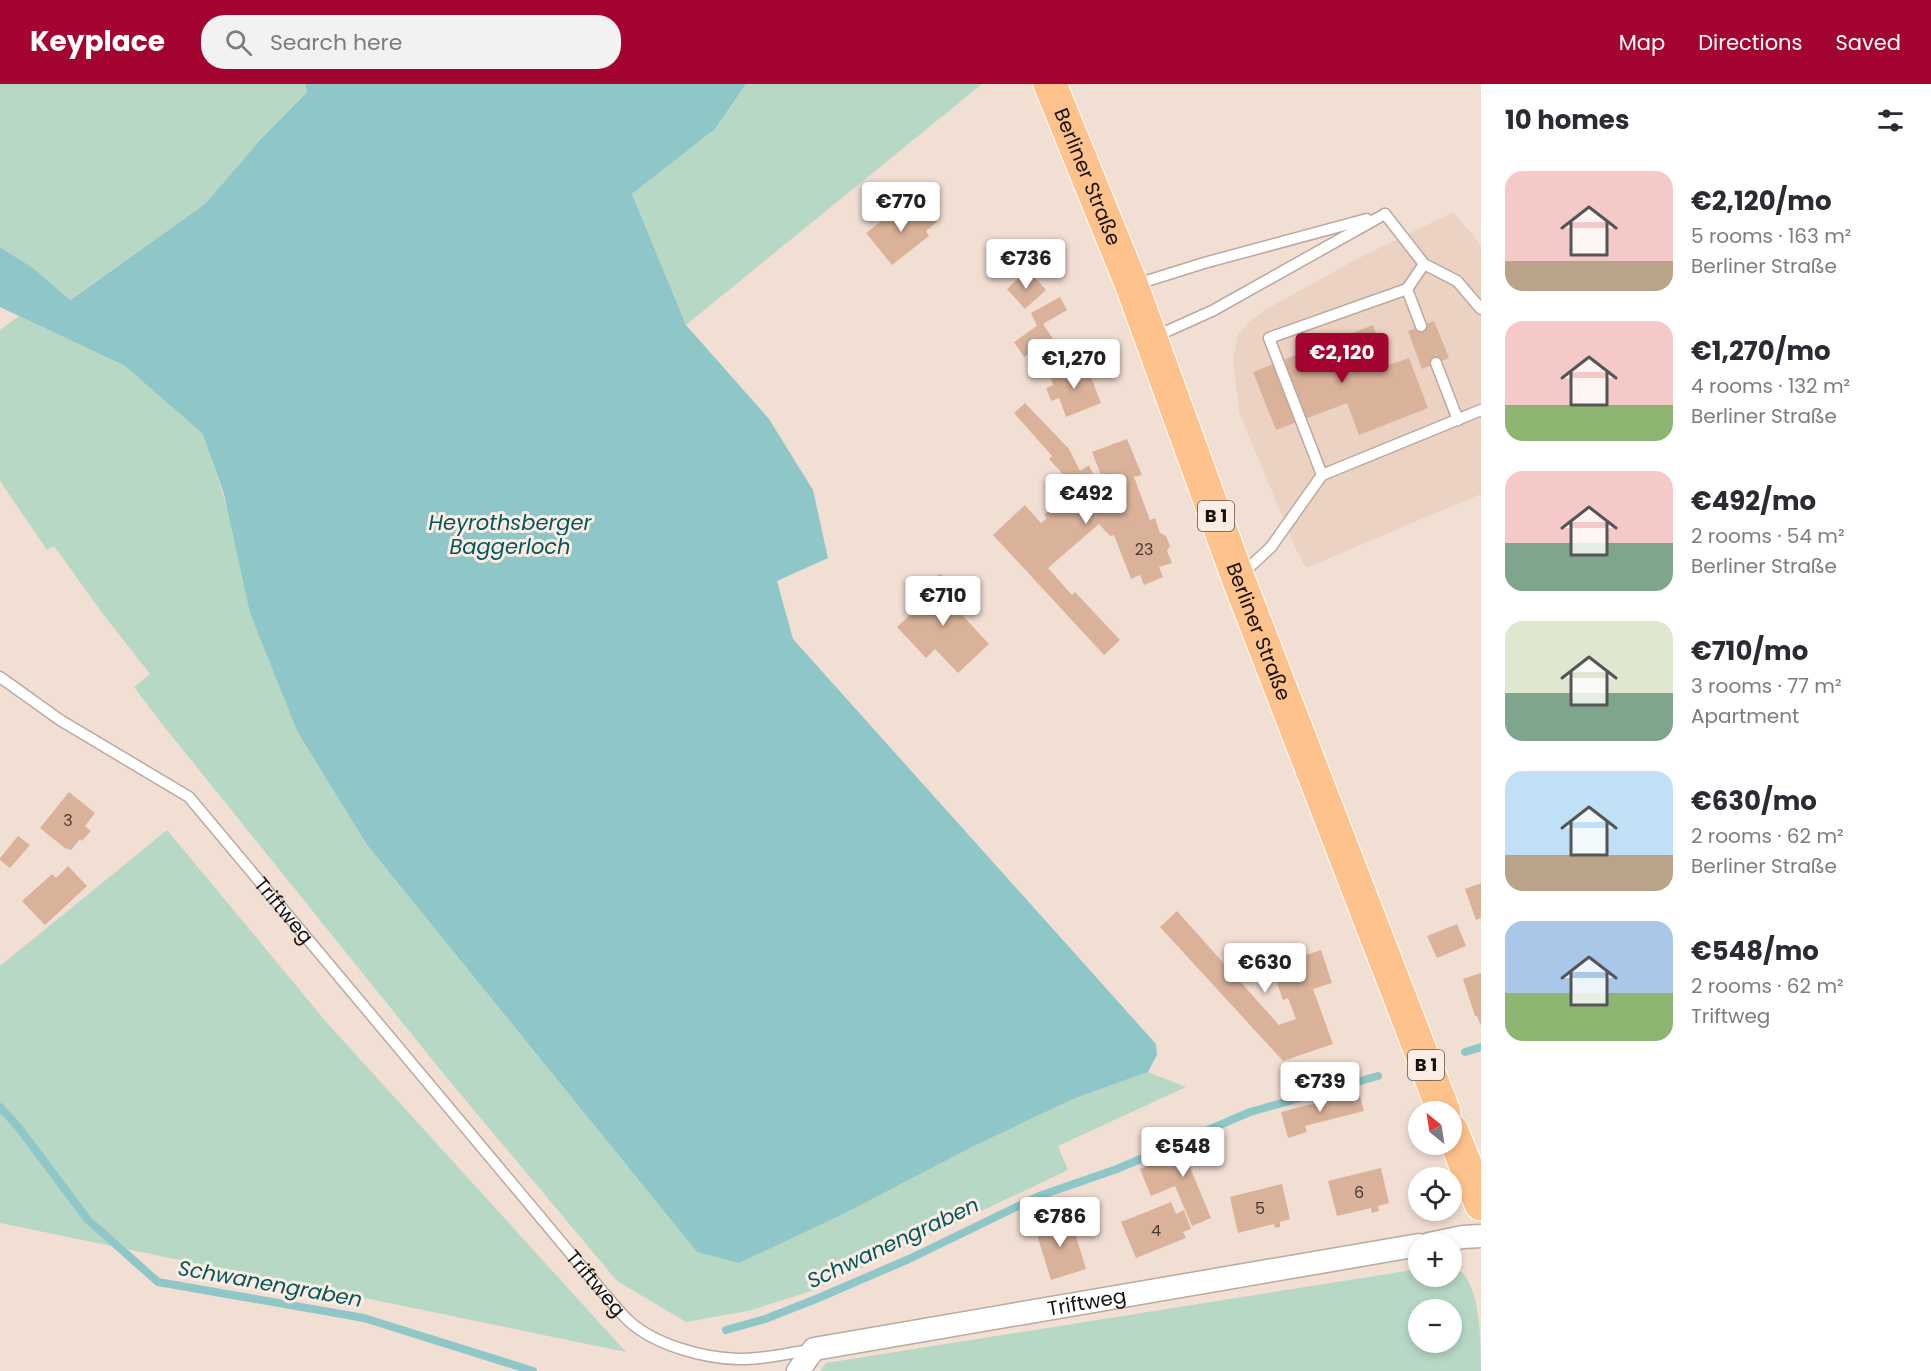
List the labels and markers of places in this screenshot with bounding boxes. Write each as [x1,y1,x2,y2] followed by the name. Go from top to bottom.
[865,182,937,233] pin: €770
[990,239,1062,290] pin: €736
[1293,333,1391,384] pin: €2,120
[1025,339,1123,390] pin: €1,270
[1050,474,1122,525] pin: €492
[907,576,979,627] pin: €710
[1229,943,1301,994] pin: €630
[1284,1062,1356,1113] pin: €739
[1147,1127,1219,1178] pin: €548
[1024,1197,1096,1248] pin: €786

